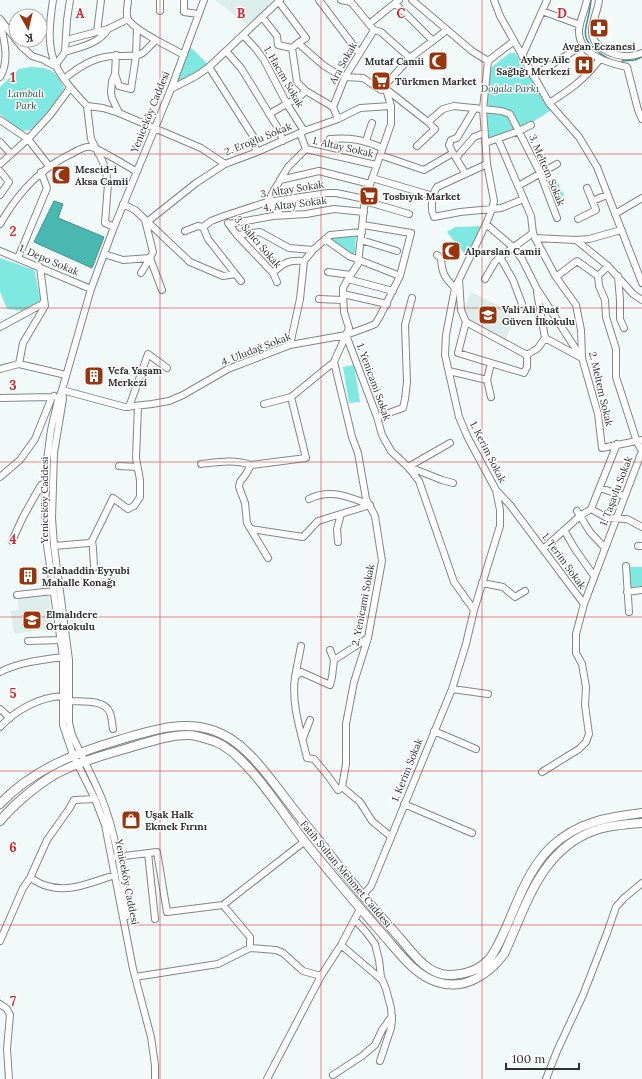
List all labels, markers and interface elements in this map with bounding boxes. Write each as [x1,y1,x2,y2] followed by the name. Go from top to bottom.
[76,5,85,22] text: A
[237,5,246,22] text: B
[397,5,406,22] text: C
[557,5,567,22] text: D
[8,8,48,48] north arrow
[588,17,610,39] pharmacy icon: Avgan Eczanesi
[24,30,34,45] text: K
[326,39,360,87] street label: Ara Sokak
[563,40,636,53] place label: Avgan Eczanesi
[261,44,307,111] street label: 1. Hacım Sokak
[427,50,449,72] mosque icon: Mutaf Camii
[496,53,571,78] place label: Aybey Aile Sağlığı Merkezi
[573,54,595,76] hospital icon: Aybey Aile Sağlığı Merkezi
[365,55,425,68] place label: Mutaf Camii
[10,69,16,86] text: 1
[127,69,172,156] street label: Yeniceköy Caddesi
[370,70,392,92] supermarket icon: Türkmen Market
[395,75,478,88] place label: Türkmen Market
[481,82,540,95] park label: Doğala Parkı
[8,87,45,112] park label: Lambalı Park
[223,119,294,158] street label: 2. Eroğlu Sokak
[526,132,568,208] street label: 3. Meltem Sokak
[311,134,375,160] street label: 1. Altay Sokak
[75,163,129,188] place label: Mescid-i Aksa Camii
[50,164,72,186] mosque icon: Mescid-i Aksa Camii
[259,177,325,200] street label: 3. Altay Sokak
[358,185,380,207] supermarket icon: Tosbıyık Market
[383,190,461,203] place label: Tosbıyık Market
[263,194,328,214] street label: 4. Altay Sokak
[232,213,285,271] street label: 3. Salıcı Sokak
[10,223,17,240] text: 2
[440,240,462,262] mosque icon: Alparslan Camii
[17,242,81,279] street label: 1. Depo Sokak
[465,245,542,258] place label: Alparslan Camii
[502,303,575,328] place label: Vali Ali Fuat Güven İlkokulu
[477,304,499,326] school or university icon: Vali Ali Fuat Güven İlkokulu
[219,330,293,368] street label: 4. Uludağ Sokak
[354,342,394,423] street label: 1. Yenicami Sokak
[586,351,616,428] street label: 2. Meltem Sokak
[108,364,163,389] place label: Vefa Yaşam Merkezi
[83,365,105,387] building icon: Vefa Yaşam Merkezi
[9,377,17,394] text: 3
[467,419,509,485] street label: 1. Kerim Sokak
[597,454,635,528] street label: 1. Taşavlu Sokak
[38,456,51,544] street label: Yeniceköy Caddesi
[539,530,589,592] street label: 1. Terim Sokak
[9,531,17,548] text: 4
[349,562,377,647] street label: 2. Yenicami Sokak
[42,564,130,589] place label: Selahaddin Eyyubi Mahalle Konağı
[17,565,39,587] building icon: Selahaddin Eyyubi Mahalle Konağı
[46,608,98,633] place label: Elmalıdere Ortaokulu
[21,609,43,631] school or university icon: Elmalıdere Ortaokulu
[9,685,17,702] text: 5
[388,736,426,803] street label: 1. Kerim Sokak
[145,808,208,833] place label: Uşak Halk Ekmek Fırını
[120,809,142,831] shop icon: Uşak Halk Ekmek Fırını
[297,818,395,930] street label: Fatih Sultan Mehmet Caddesi
[112,837,142,926] street label: Yeniceköy Caddesi
[9,839,17,856] text: 6
[10,993,16,1010] text: 7
[506,1045,579,1071] scale bar
[512,1051,545,1066] text: 100 m

